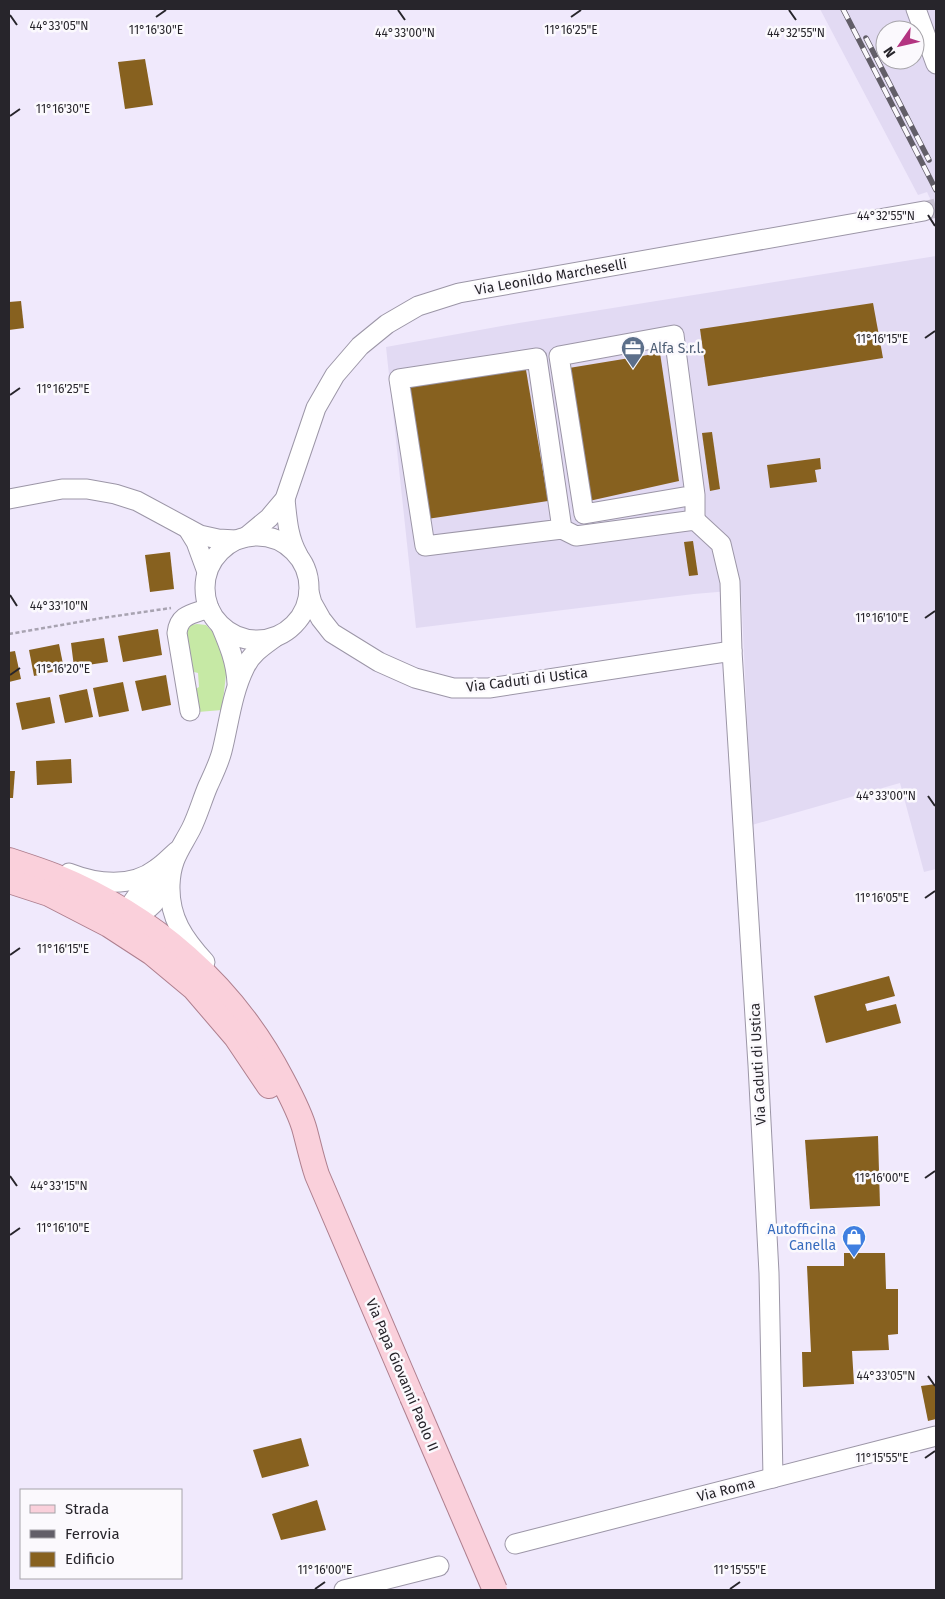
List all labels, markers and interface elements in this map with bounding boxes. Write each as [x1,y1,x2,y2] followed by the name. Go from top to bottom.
[30,19,88,33] text: 44°33'05"N
[875,20,925,70] north arrow
[129,23,183,37] text: 11°16'30"E
[544,23,598,37] text: 11°16'25"E
[375,26,435,40] text: 44°33'00"N
[767,26,825,40] text: 44°32'55"N
[880,43,899,61] text: N
[36,102,90,116] text: 11°16'30"E
[857,209,915,223] text: 44°32'55"N
[474,255,628,299] street label: Via Leonildo Marcheselli
[856,332,908,346] text: 11°16'15"E
[620,335,646,369] office icon: Alfa S.r.l.
[650,340,704,357] place label: Alfa S.r.l.
[36,382,90,396] text: 11°16'25"E
[30,599,88,613] text: 44°33'10"N
[855,611,909,625] text: 11°16'10"E
[36,662,90,676] text: 11°16'20"E
[465,664,589,696] street label: Via Caduti di Ustica
[856,789,916,803] text: 44°33'00"N
[855,891,909,905] text: 11°16'05"E
[37,942,89,956] text: 11°16'15"E
[746,1002,770,1126] street label: Via Caduti di Ustica
[855,1171,909,1185] text: 11°16'00"E
[30,1179,88,1193] text: 44°33'15"N
[36,1221,90,1235] text: 11°16'10"E
[768,1221,836,1254] place label: Autofficina Canella
[841,1224,867,1258] shop icon: Autofficina Canella
[362,1296,442,1454] street label: Via Papa Giovanni Paolo II
[857,1369,915,1383] text: 44°33'05"N
[856,1451,908,1465] text: 11°15'55"E
[695,1475,757,1505] street label: Via Roma
[20,1489,182,1579] legend
[65,1500,109,1518] text: Strada
[65,1525,120,1543] text: Ferrovia
[65,1550,115,1568] text: Edificio
[298,1563,352,1577] text: 11°16'00"E
[714,1563,766,1577] text: 11°15'55"E

